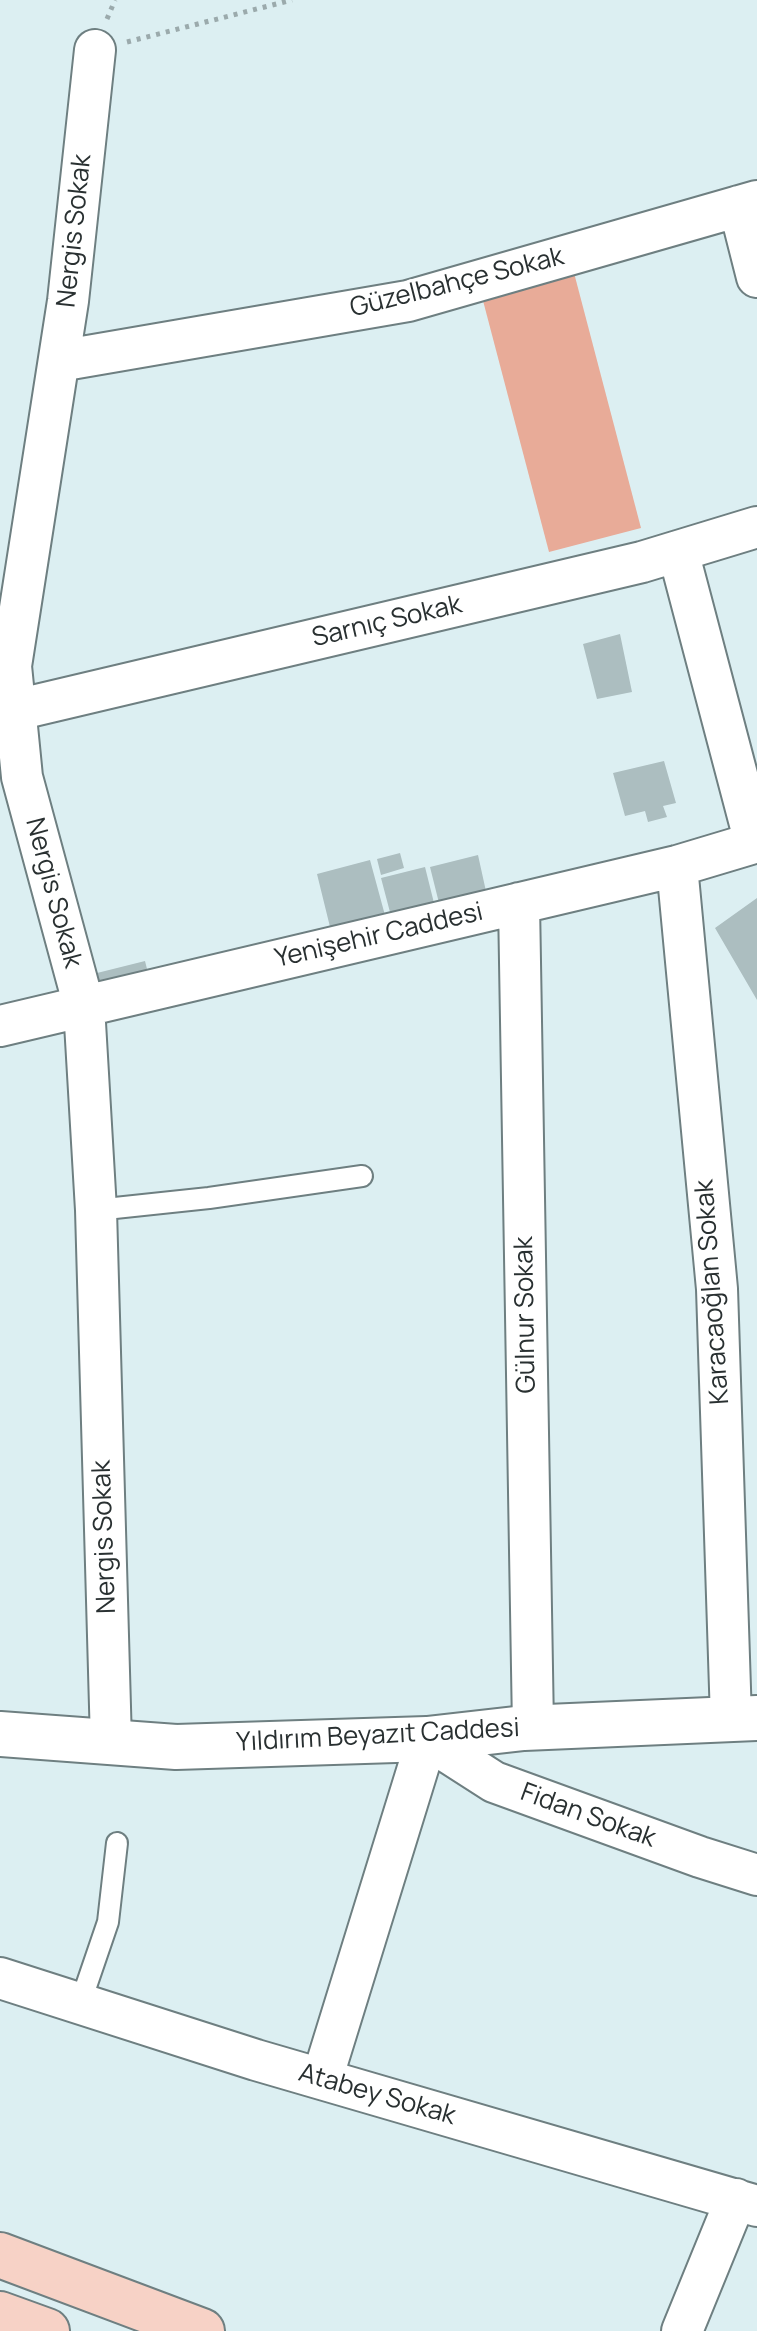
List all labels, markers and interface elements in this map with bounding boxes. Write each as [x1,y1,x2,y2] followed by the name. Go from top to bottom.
[51,153,99,309] street label: Nergis Sokak
[347,241,567,325] street label: Güzelbahçe Sokak
[309,590,465,654] street label: Sarnıç Sokak
[18,815,88,971] street label: Nergis Sokak
[272,897,486,975] street label: Yenişehir Caddesi
[690,1178,736,1406] street label: Karacaoğlan Sokak
[509,1236,543,1394] street label: Gülnur Sokak
[87,1460,123,1614] street label: Nergis Sokak
[236,1713,520,1759] street label: Yıldırım Beyazıt Caddesi
[516,1777,660,1855] street label: Fidan Sokak
[295,2058,459,2132] street label: Atabey Sokak

